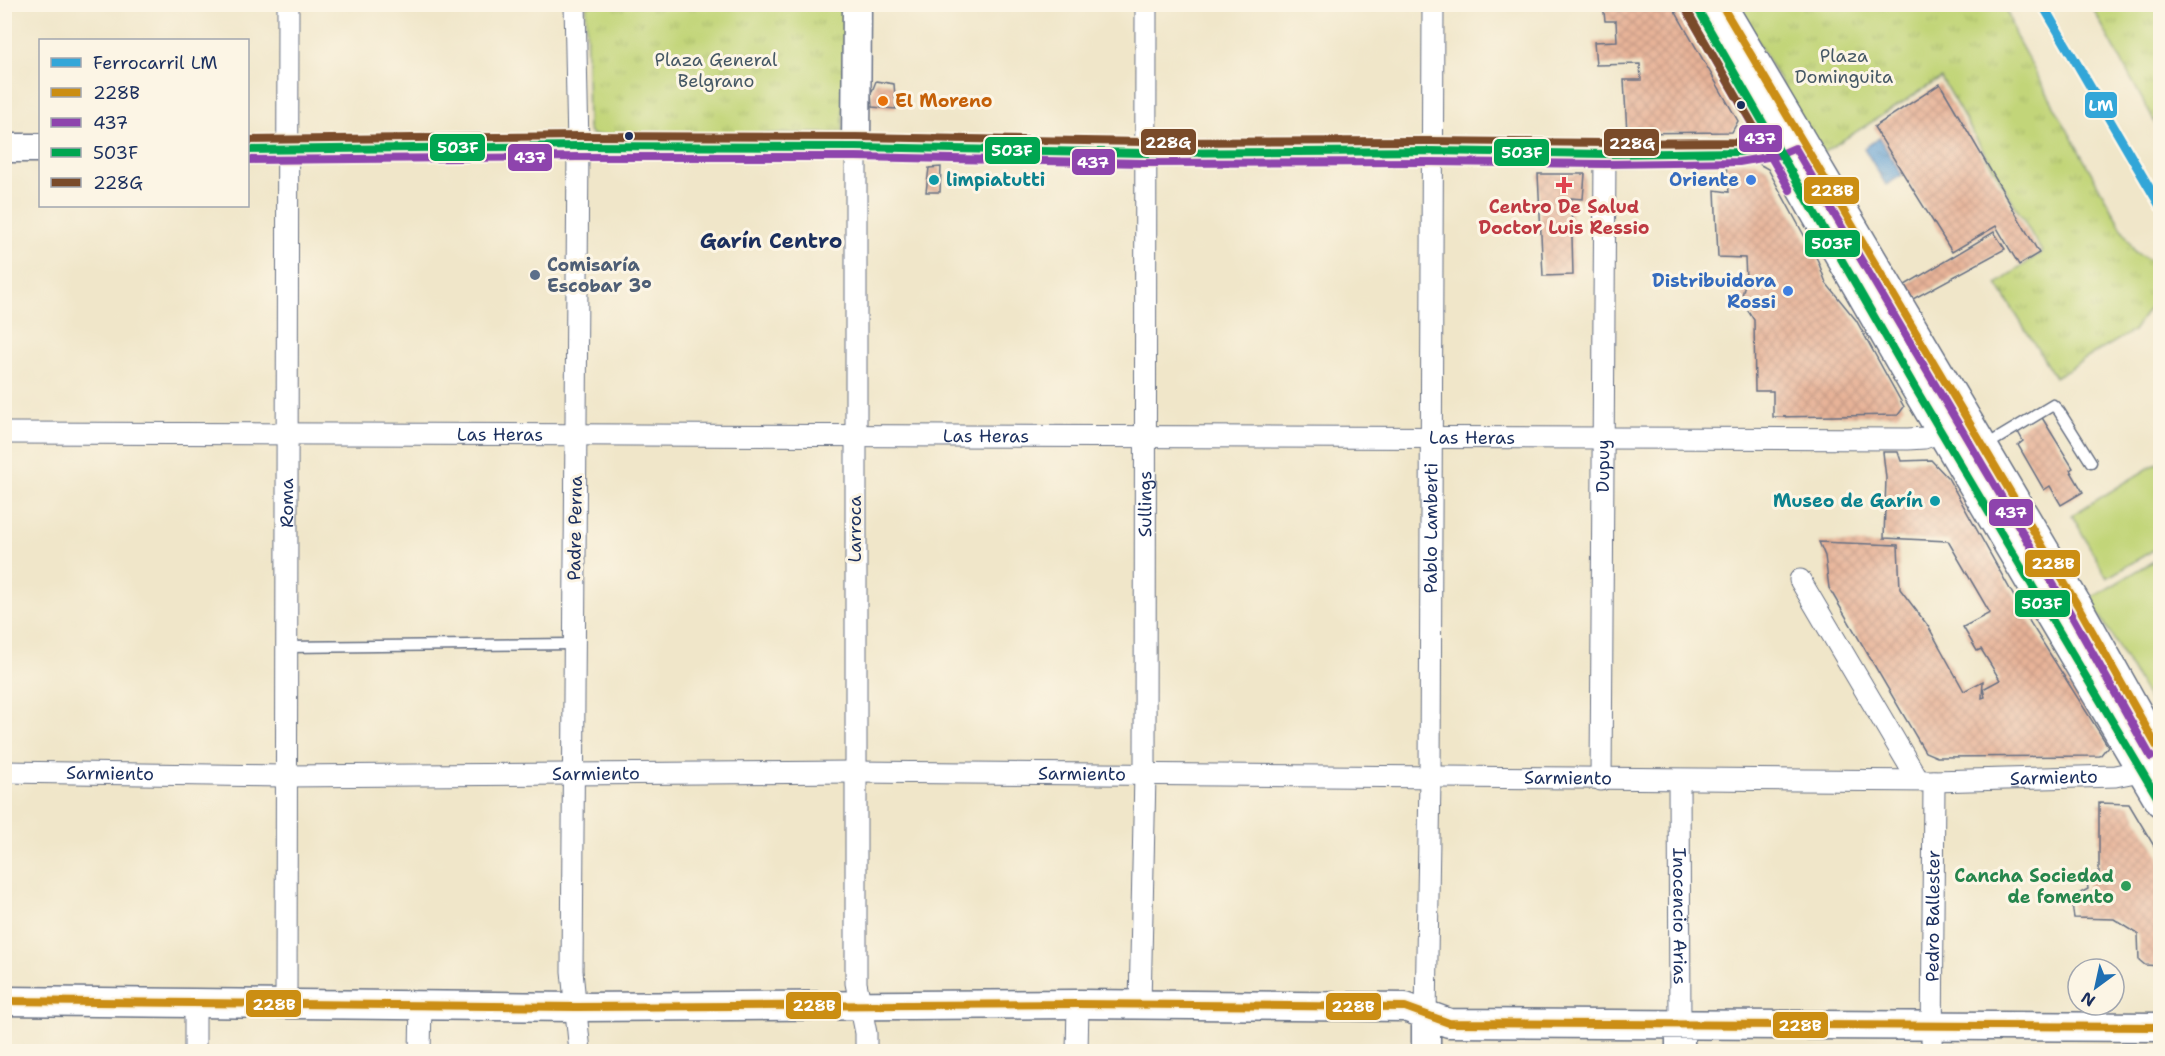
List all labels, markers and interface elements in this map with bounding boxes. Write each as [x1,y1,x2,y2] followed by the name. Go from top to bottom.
[39,39,249,207] legend
[1795,44,1893,89] park label: Plaza Dominguita
[655,48,778,93] park label: Plaza General Belgrano
[93,51,217,75] text: Ferrocarril LM
[93,81,140,105] text: 228B
[895,89,993,113] place label: El Moreno
[2084,91,2118,119] line badge: LM
[876,94,890,108] marker: El Moreno
[2089,95,2114,116] text: LM
[1735,99,1747,111] unlabelled marker
[93,111,128,135] text: 437
[1738,124,1783,153] line badge: 437
[1140,128,1197,156] line badge: 228G
[1603,128,1660,157] line badge: 228G
[1744,128,1776,149] text: 437
[623,130,635,142] unlabelled marker
[1145,132,1191,153] text: 228G
[429,133,486,162] line badge: 503F
[1609,133,1655,154] text: 228G
[984,136,1041,165] line badge: 503F
[437,137,479,158] text: 503F
[1493,138,1550,167] line badge: 503F
[991,140,1033,161] text: 503F
[93,141,138,165] text: 503F
[1501,142,1543,163] text: 503F
[507,143,553,172] line badge: 437
[514,147,546,168] text: 437
[1071,148,1116,176] line badge: 437
[1077,152,1109,173] text: 437
[946,168,1045,192] place label: limpiatutti
[1669,168,1739,192] place label: Oriente
[93,171,143,195] text: 228G
[927,173,941,187] marker: limpiatutti
[1744,173,1758,187] marker: Oriente
[1555,176,1573,194] marker: Centro De Salud Doctor Luis Ressio
[1803,176,1860,205] line badge: 228B
[1810,180,1854,201] text: 228B
[1478,195,1650,240] place label: Centro De Salud Doctor Luis Ressio
[700,227,842,255] district label: Garín Centro
[1804,229,1861,258] line badge: 503F
[1811,233,1853,254] text: 503F
[547,253,652,298] place label: Comisaría Escobar 3°
[528,268,542,282] marker: Comisaría Escobar 3°
[1652,269,1777,314] place label: Distribuidora Rossi
[1781,284,1795,298] marker: Distribuidora Rossi
[457,422,543,447] street label: Las Heras
[943,424,1029,448] street label: Las Heras
[1429,425,1515,450] street label: Las Heras
[1591,439,1615,493] street label: Dupuy
[1419,463,1443,593] street label: Pablo Lamberti
[1133,471,1157,537] street label: Sullings
[562,475,588,581] street label: Padre Perna
[275,478,299,528] street label: Roma
[1773,489,1923,513] place label: Museo de Garín
[1928,494,1942,508] marker: Museo de Garín
[843,496,867,562] street label: Larroca
[1988,498,2034,527] line badge: 437
[1995,502,2027,523] text: 437
[2024,549,2081,578] line badge: 228B
[2031,553,2075,574] text: 228B
[2014,589,2071,618] line badge: 503F
[2021,593,2063,614] text: 503F
[66,761,154,786] street label: Sarmiento
[552,762,640,786] street label: Sarmiento
[1038,762,1126,786] street label: Sarmiento
[2010,764,2098,791] street label: Sarmiento
[1524,766,1612,790] street label: Sarmiento
[1667,847,1692,985] street label: Inocencio Arias
[1921,850,1945,982] street label: Pedro Ballester
[1954,864,2114,909] place label: Cancha Sociedad de fomento
[2119,879,2133,893] marker: Cancha Sociedad de fomento
[2066,957,2126,1017] north arrow
[2077,987,2099,1011] text: N
[245,989,302,1018] line badge: 228B
[785,991,842,1020] line badge: 228B
[1325,992,1382,1021] line badge: 228B
[252,994,296,1015] text: 228B
[792,995,836,1016] text: 228B
[1331,996,1375,1017] text: 228B
[1772,1011,1829,1039] line badge: 228B
[1778,1015,1822,1036] text: 228B

